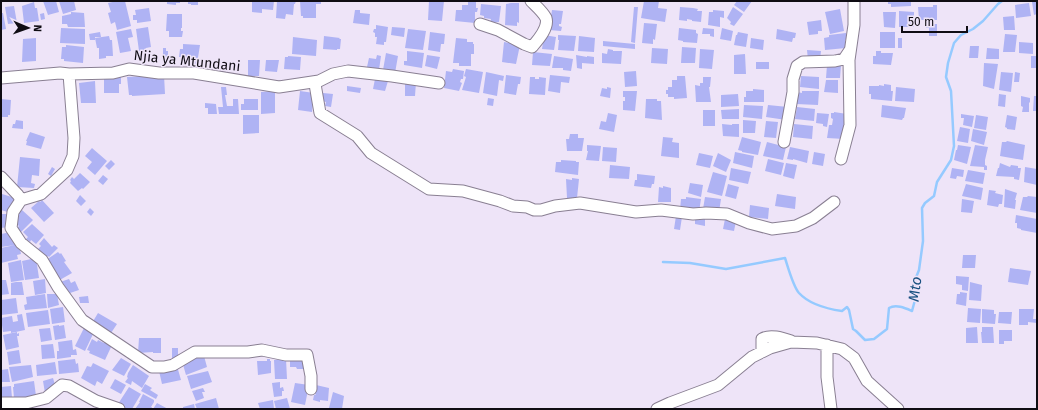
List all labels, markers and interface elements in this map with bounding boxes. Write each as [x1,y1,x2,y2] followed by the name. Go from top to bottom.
[8,8,48,48] north arrow
[902,8,967,34] scale bar
[908,15,934,29] text: 50 m
[31,24,44,32] text: N
[133,47,241,75] street label: Njia ya Mtundani
[905,275,925,303] water label: Mto

